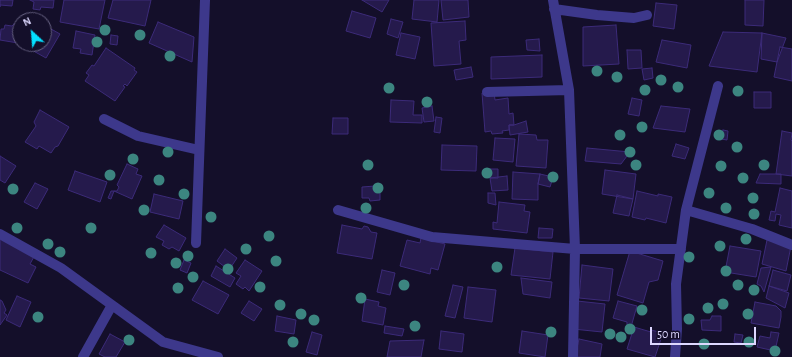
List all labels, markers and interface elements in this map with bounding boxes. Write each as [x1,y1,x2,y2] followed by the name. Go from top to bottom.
[12,12,52,52] north arrow
[21,15,33,28] text: N
[652,319,758,345] scale bar
[657,328,680,340] text: 50 m

